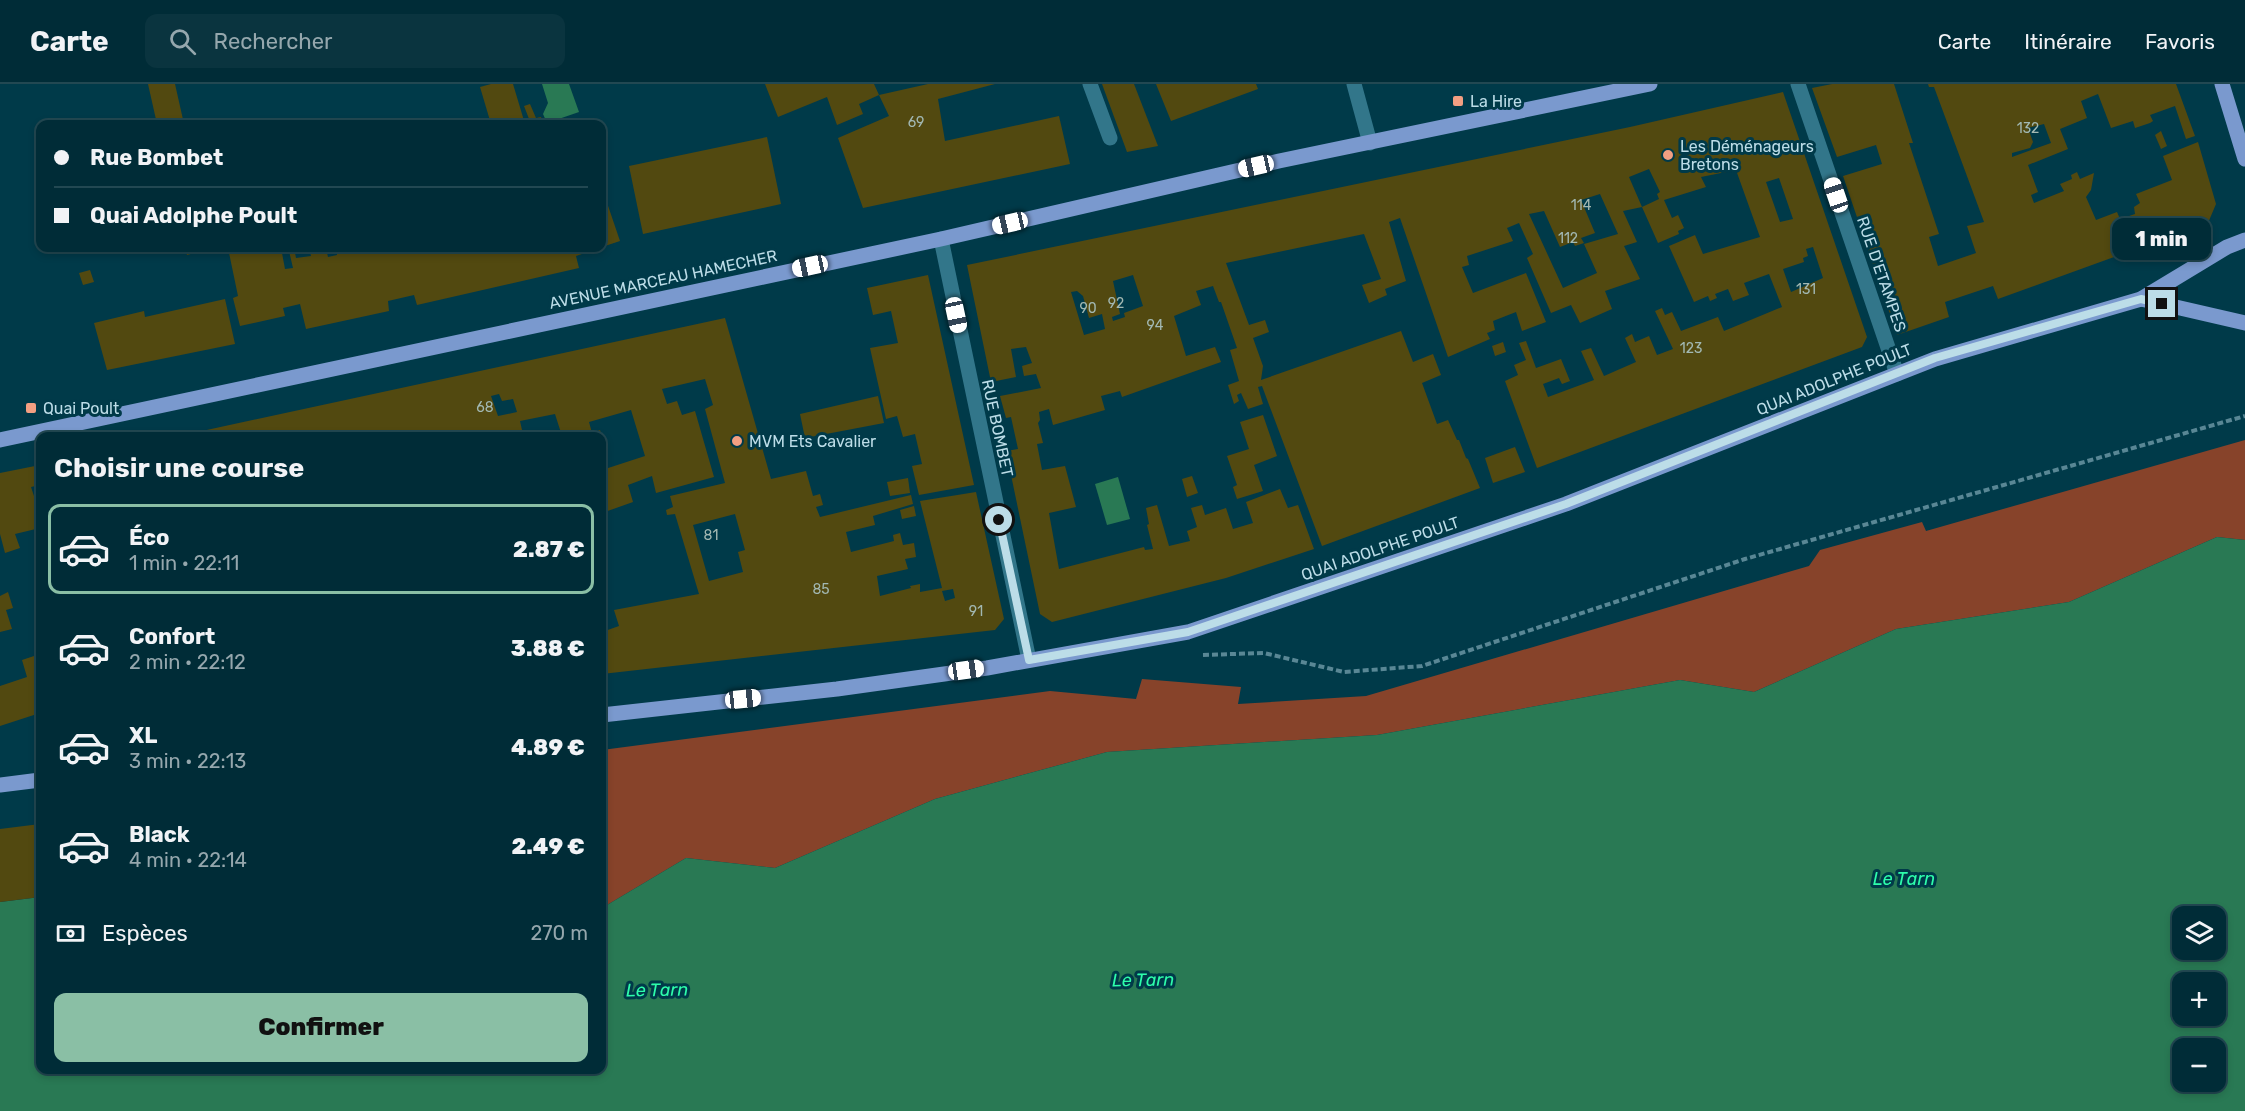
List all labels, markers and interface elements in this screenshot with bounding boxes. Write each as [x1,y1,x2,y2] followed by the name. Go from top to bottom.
[145,14,565,68] search box
[30,25,109,58] text: Carte
[166,25,199,58] icon: search
[214,28,332,55] text: Rechercher
[1938,29,1991,54] text: Carte
[2024,29,2112,54] text: Itinéraire
[2145,29,2215,54] text: Favoris
[1470,92,1522,111] place label: La Hire
[1451,94,1465,108] marker: La Hire
[908,114,924,131] house number: 69
[2017,120,2039,137] house number: 132
[1680,137,1814,174] place label: Les Déménageurs Bretons
[90,144,223,171] text: Rue Bombet
[1661,148,1675,162] marker: Les Déménageurs Bretons
[1236,153,1276,179] car
[1822,175,1850,215] car
[1571,197,1592,214] house number: 114
[90,202,297,229] text: Quai Adolphe Poult
[990,210,1030,236] car
[1853,214,1910,334] street label: RUE D'ETAMPES
[2112,217,2212,259] callout: 1 min
[2135,227,2188,251] text: 1 min
[1558,230,1578,247] house number: 112
[547,246,779,313] street label: AVENUE MARCEAU HAMECHER
[791,253,829,279] car
[1796,281,1816,298] house number: 131
[2148,290,2175,317] route end
[1108,295,1124,312] house number: 92
[943,296,969,334] car
[1079,300,1097,317] house number: 90
[1147,317,1164,334] house number: 94
[1680,340,1702,357] house number: 123
[1754,340,1915,419] street label: QUAI ADOLPHE POULT
[978,378,1017,479] street label: RUE BOMBET
[43,399,119,418] place label: Quai Poult
[476,399,494,416] house number: 68
[24,401,38,415] marker: Quai Poult
[749,432,876,451] place label: MVM Ets Cavalier
[730,434,744,448] marker: MVM Ets Cavalier
[54,452,304,484] text: Choisir une course
[985,506,1012,533] route start
[1299,512,1462,584] street label: QUAI ADOLPHE POULT
[57,522,111,576] icon: car
[129,524,169,551] text: Éco
[704,527,718,544] house number: 81
[513,536,585,563] text: 2.87 €
[129,551,239,575] text: 1 min · 22:11
[812,581,830,598] house number: 85
[969,603,983,620] house number: 91
[57,621,111,675] icon: car
[129,623,215,650] text: Confort
[511,635,585,662] text: 3.88 €
[129,650,246,674] text: 2 min · 22:12
[947,659,985,681] car
[724,688,762,710] car
[57,720,111,774] icon: car
[129,722,157,749] text: XL
[511,734,585,761] text: 4.89 €
[129,749,246,773] text: 3 min · 22:13
[57,819,111,873] icon: car
[129,821,190,848] text: Black
[511,833,585,860] text: 2.49 €
[129,848,247,872] text: 4 min · 22:14
[1873,868,1935,890] water label: Le Tarn
[2172,906,2226,1092] map controls
[2172,906,2226,960] button: layers
[54,917,87,950] icon: cash
[102,920,188,947] text: Espèces
[531,921,588,945] text: 270 m
[1112,968,1174,992] water label: Le Tarn
[2172,972,2226,1026] button: +
[626,978,688,1002] water label: Le Tarn
[54,993,588,1062] button: Confirmer
[2172,1038,2226,1092] button: −

